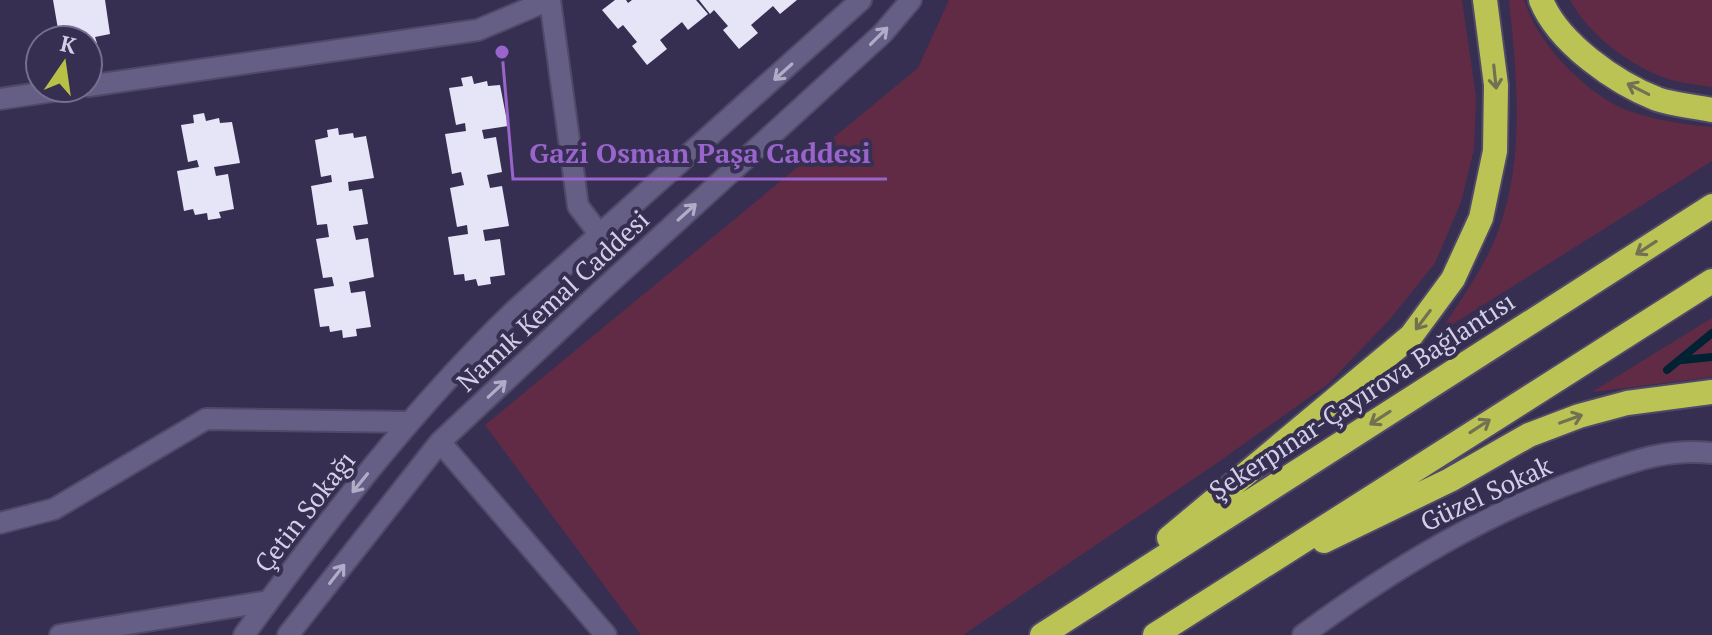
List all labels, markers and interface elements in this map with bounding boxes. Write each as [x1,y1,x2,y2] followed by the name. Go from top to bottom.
[24,24,104,104] north arrow
[869,27,888,46] one-way arrow
[58,28,80,60] text: K
[774,62,794,80] one-way arrow
[1488,63,1503,90] one-way arrow
[1626,80,1650,96] one-way arrow
[513,127,887,179] callout: Gazi Osman Paşa Caddesi
[529,134,871,171] text: Gazi Osman Paşa Caddesi
[449,202,656,398] street label: Namık Kemal Caddesi
[677,203,697,221] one-way arrow
[1635,241,1658,257] one-way arrow
[1202,284,1521,507] street label: Şekerpınar-Çayırova Bağlantısı
[1415,309,1432,330] one-way arrow
[487,379,507,398] one-way arrow
[1369,411,1392,427] one-way arrow
[1558,411,1583,426] one-way arrow
[1468,418,1491,434] one-way arrow
[246,444,362,579] street label: Çetin Sokağı
[1415,448,1557,538] street label: Güzel Sokak
[352,472,369,493] one-way arrow
[328,564,345,585] one-way arrow

